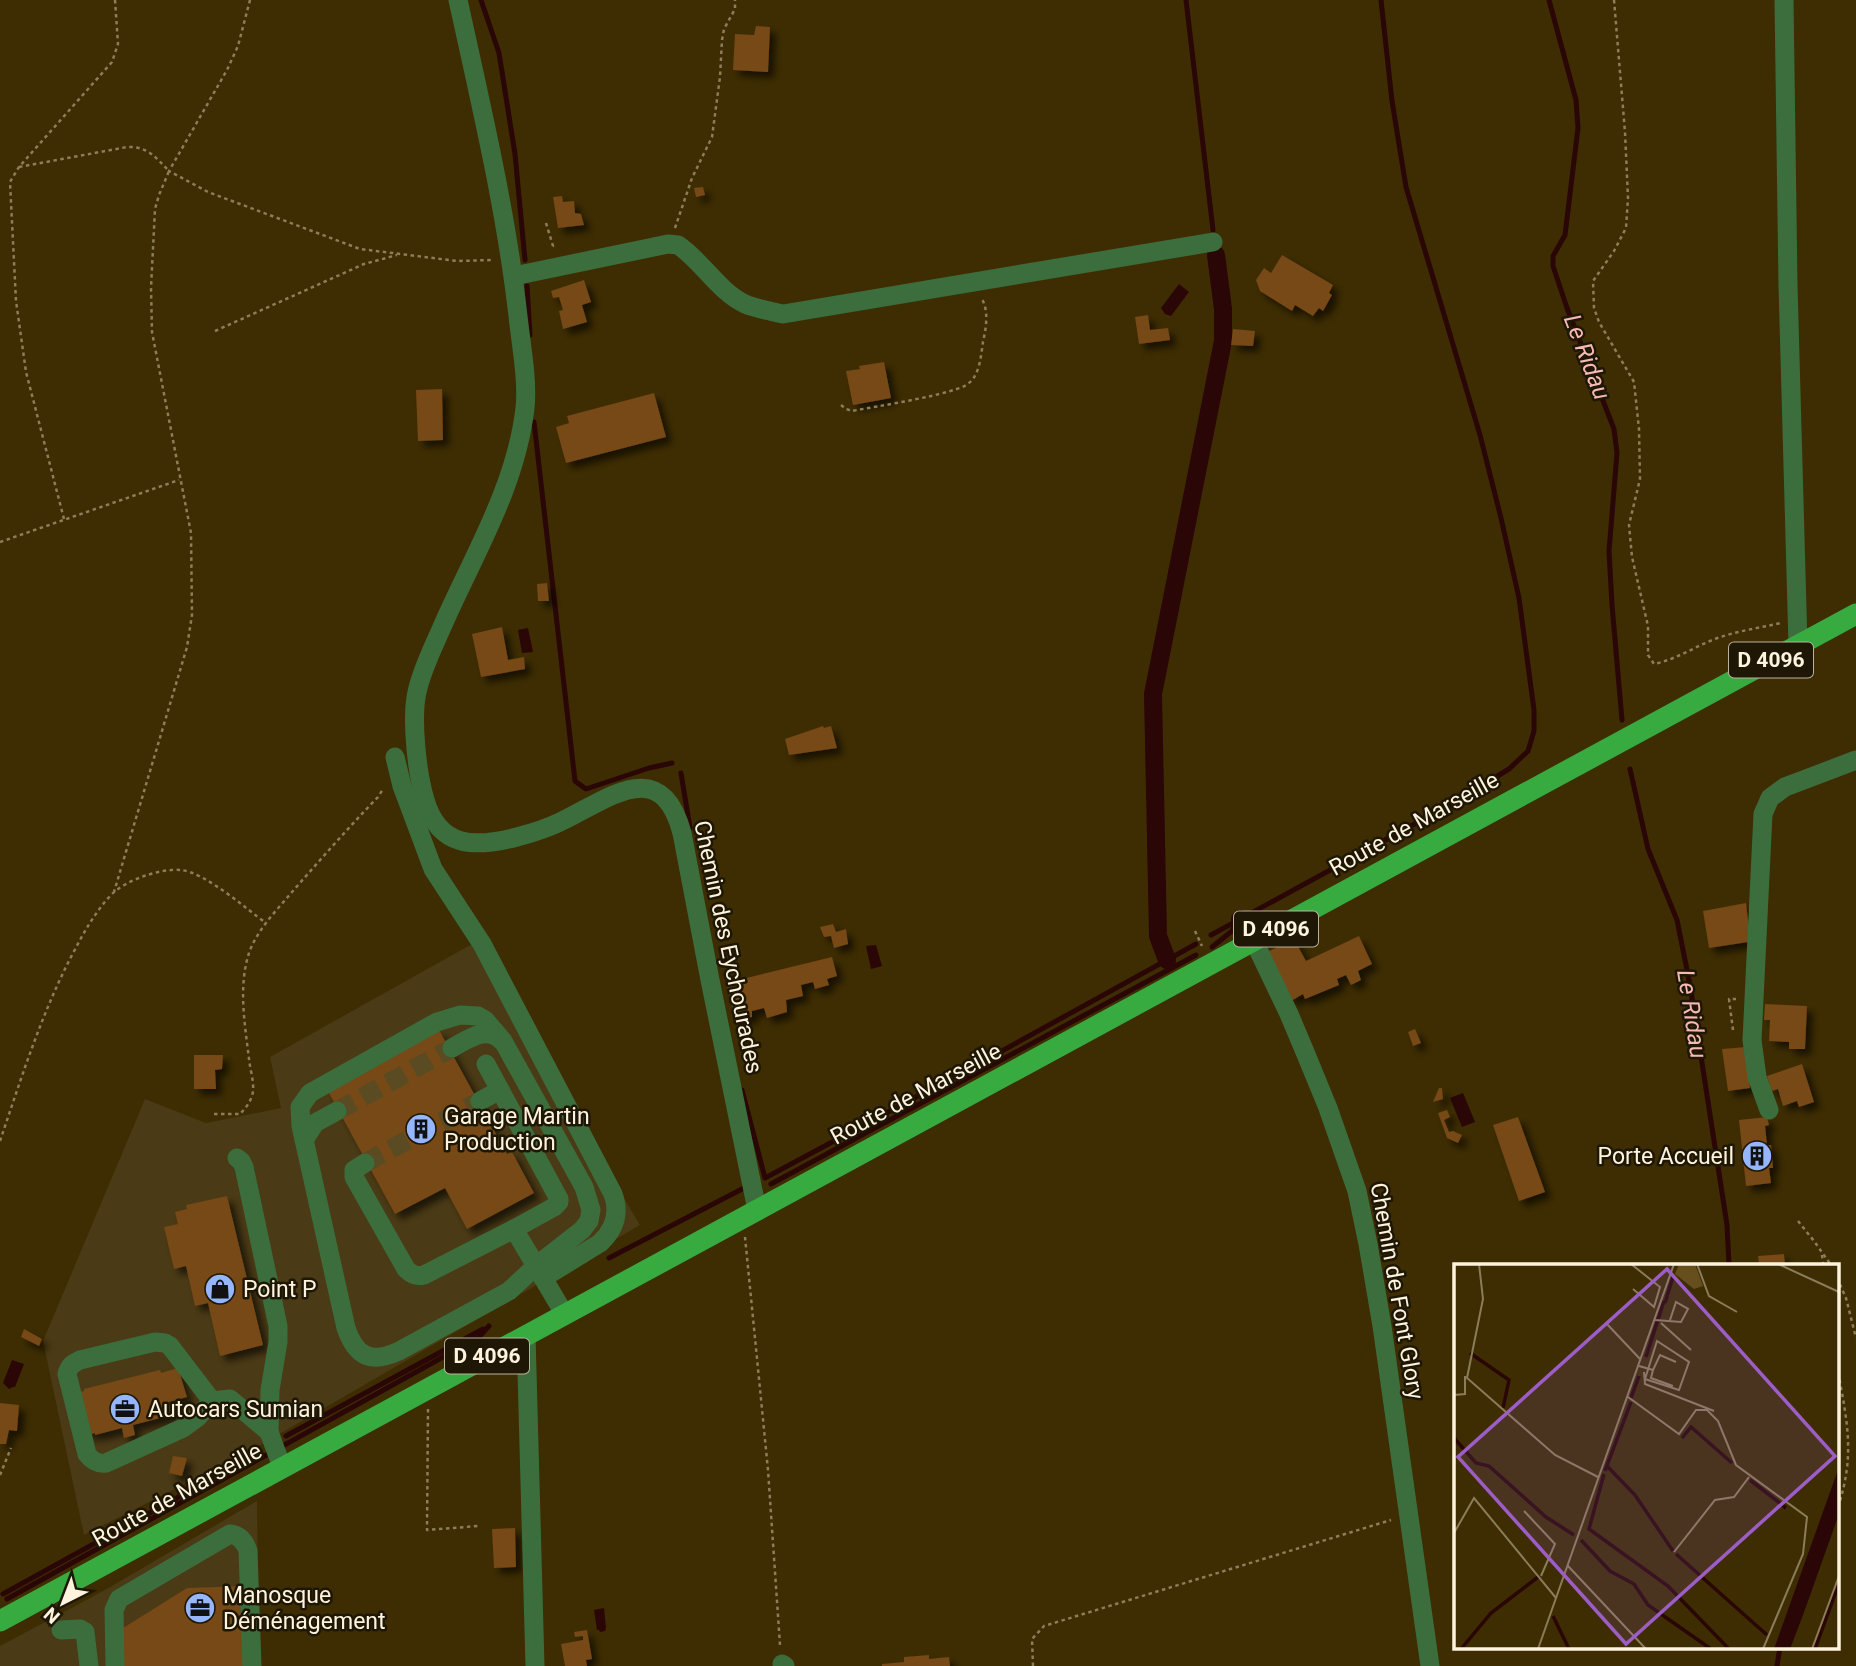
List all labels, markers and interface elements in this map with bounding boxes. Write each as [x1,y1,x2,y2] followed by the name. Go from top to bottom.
[1558,310,1616,404] water label: Le Ridau
[1729,642,1813,678] road number: D 4096
[1324,766,1504,882] street label: Route de Marseille
[688,818,768,1076] street label: Chemin des Eychourades
[1234,912,1318,946] road number: D 4096
[1671,968,1713,1061] water label: Le Ridau
[826,1038,1006,1150] street label: Route de Marseille
[444,1103,590,1156] place label: Garage Martin Production
[404,1112,438,1146] building icon: Garage Martin Production
[1740,1139,1774,1173] building icon: Porte Accueil
[1598,1143,1734,1170] place label: Porte Accueil
[1365,1180,1429,1402] street label: Chemin de Font Glory
[1454,1264,1839,1648] inset map
[203,1272,237,1306] shop icon: Point P
[243,1276,317,1303] place label: Point P
[445,1338,529,1374] road number: D 4096
[108,1392,142,1426] office icon: Autocars Sumian
[148,1396,323,1423] place label: Autocars Sumian
[87,1437,267,1553] street label: Route de Marseille
[28,1568,98,1638] north arrow
[223,1582,386,1635] place label: Manosque Déménagement
[183,1591,217,1625] office icon: Manosque Déménagement
[39,1602,65,1628] text: N

